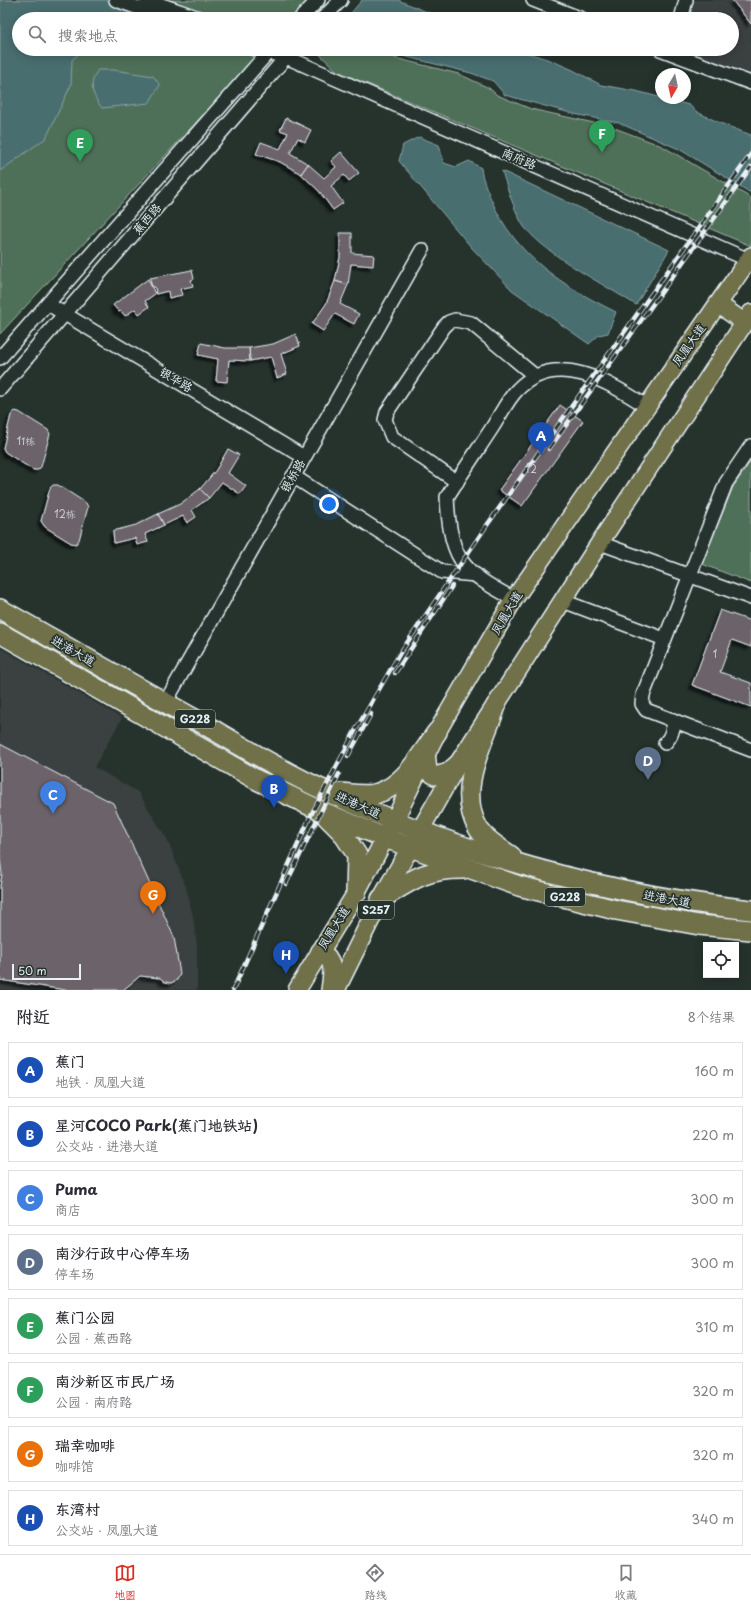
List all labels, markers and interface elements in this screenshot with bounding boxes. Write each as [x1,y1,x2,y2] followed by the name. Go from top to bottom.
[12,12,739,56] search box
[26,23,48,45] icon: search
[58,23,118,46] text: 搜索地点
[655,68,691,104] north arrow
[589,120,615,153] pin: F
[67,129,93,162] pin: E
[499,143,539,173] street label: 南府路
[128,199,165,238] street label: 蕉西路
[667,320,709,369] street label: 凤凰大道
[156,362,197,396] street label: 银华路
[528,422,554,455] pin: A
[17,433,35,448] house number: 11栋
[275,455,309,496] street label: 银桥路
[525,461,537,476] house number: 12
[319,494,339,514] your location
[54,506,76,521] house number: 12栋
[486,587,526,638] street label: 凤凰大道
[48,630,99,670] street label: 进港大道
[713,646,717,661] house number: 1
[175,710,215,728] road number: G228
[635,747,661,780] pin: D
[261,775,287,808] pin: B
[40,781,66,814] pin: C
[333,786,384,822] street label: 进港大道
[140,881,166,914] pin: G
[642,885,692,911] street label: 进港大道
[545,888,585,906] road number: G228
[358,901,394,919] road number: S257
[313,902,354,953] street label: 凤凰大道
[273,941,299,974] pin: H
[703,942,739,978] map controls
[703,942,739,978] button: locate
[12,962,81,981] scale bar
[18,962,47,979] text: 50 m
[16,1003,50,1029] text: 附近
[688,1007,735,1026] text: 8个结果
[55,1049,85,1072] text: 蕉门
[25,1061,35,1080] text: A
[695,1061,734,1080] text: 160 m
[55,1072,145,1091] text: 地铁 · 凤凰大道
[55,1113,258,1136] text: 星河COCO Park(蕉门地铁站)
[26,1125,34,1144] text: B
[692,1125,734,1144] text: 220 m
[55,1136,158,1155] text: 公交站 · 进港大道
[55,1177,98,1200] text: Puma
[25,1189,35,1208] text: C
[690,1189,734,1208] text: 300 m
[55,1200,81,1219] text: 商店
[55,1241,190,1264] text: 南沙行政中心停车场
[25,1253,35,1272] text: D
[690,1253,734,1272] text: 300 m
[55,1264,94,1283] text: 停车场
[55,1305,115,1328] text: 蕉门公园
[26,1317,34,1336] text: E
[695,1317,734,1336] text: 310 m
[55,1328,132,1347] text: 公园 · 蕉西路
[55,1369,175,1392] text: 南沙新区市民广场
[26,1381,34,1400] text: F
[692,1381,734,1400] text: 320 m
[55,1392,132,1411] text: 公园 · 南府路
[55,1433,115,1456] text: 瑞幸咖啡
[25,1445,35,1464] text: G
[692,1445,734,1464] text: 320 m
[55,1456,94,1475] text: 咖啡馆
[55,1497,100,1520] text: 东湾村
[25,1509,35,1528] text: H
[691,1509,734,1528] text: 340 m
[55,1520,158,1539] text: 公交站 · 凤凰大道
[114,1562,136,1603] tab: 地图
[364,1562,386,1603] tab: 路线
[615,1562,637,1603] tab: 收藏

